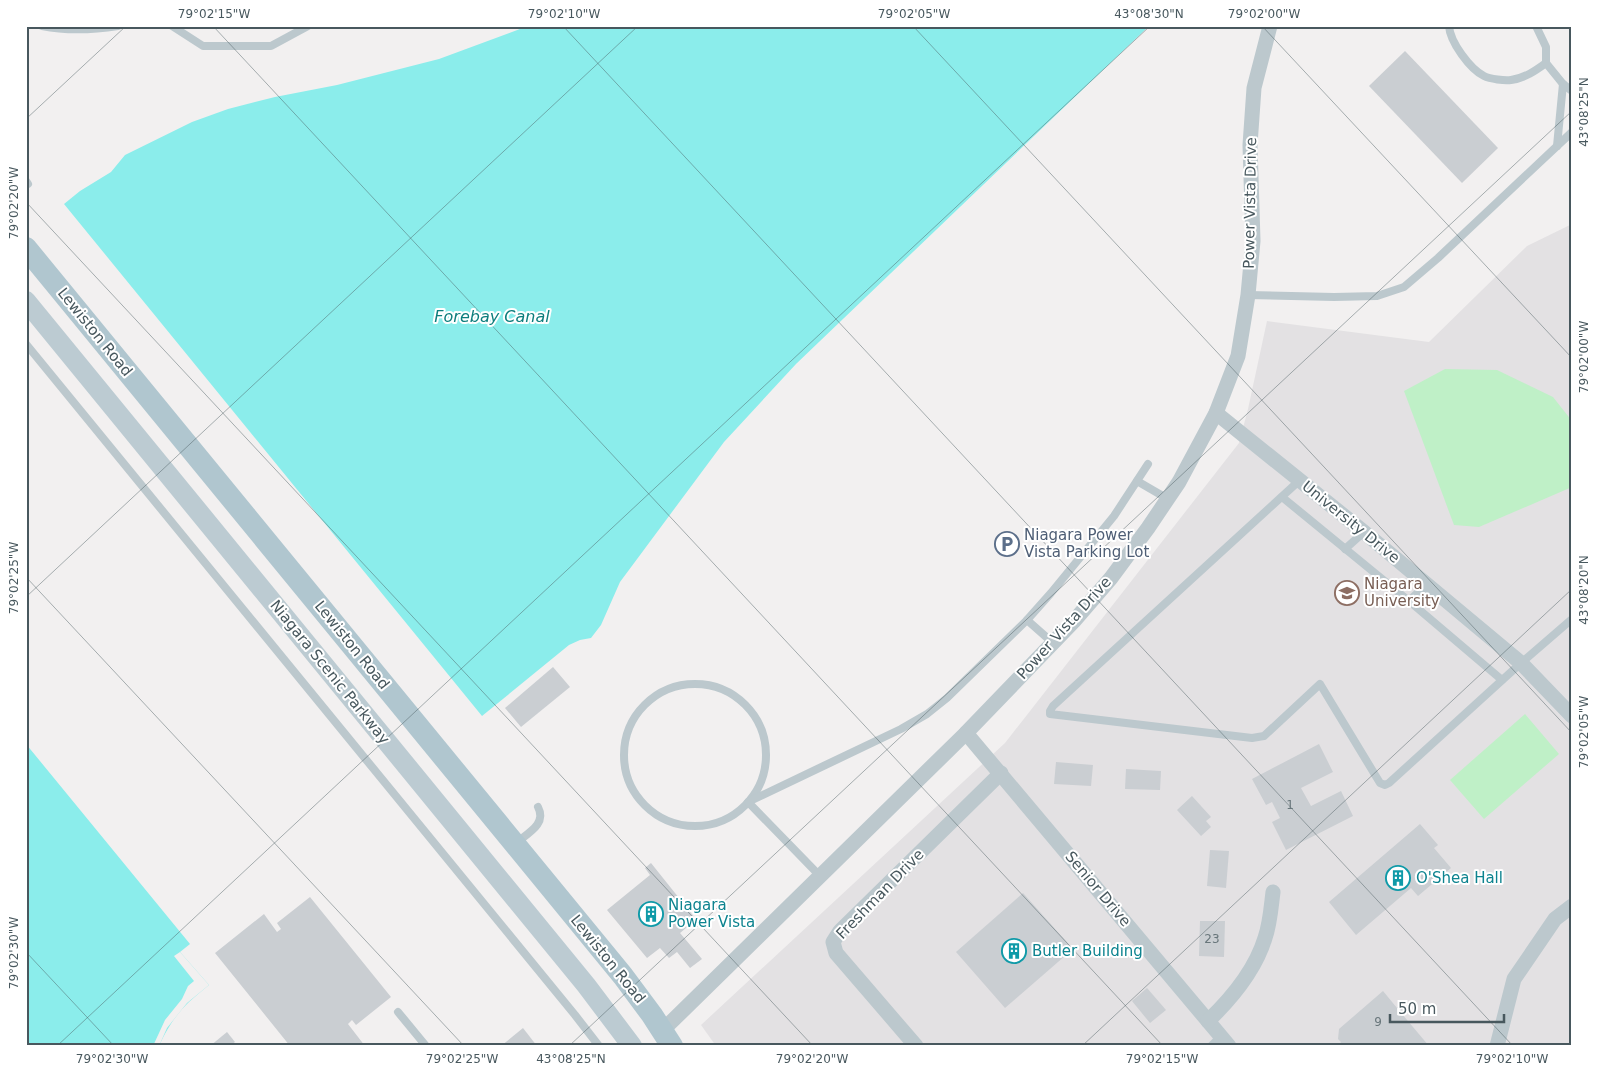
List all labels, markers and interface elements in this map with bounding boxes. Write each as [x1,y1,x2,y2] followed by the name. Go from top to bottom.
[178,7,250,21] text: 79°02'15"W
[528,7,600,21] text: 79°02'10"W
[878,7,950,21] text: 79°02'05"W
[1114,7,1184,21] text: 43°08'30"N
[1228,7,1300,21] text: 79°02'00"W
[1577,77,1591,147] text: 43°08'25"N
[1240,137,1260,269] street label: Power Vista Drive
[7,167,21,239] text: 79°02'20"W
[54,284,136,380] street label: Lewiston Road
[434,307,550,326] water label: Forebay Canal
[1577,321,1591,393] text: 79°02'00"W
[1299,477,1403,567] street label: University Drive
[1024,526,1149,561] place label: Niagara Power Vista Parking Lot
[994,531,1020,557] parking icon: Niagara Power Vista Parking Lot
[7,542,21,614] text: 79°02'25"W
[1577,555,1591,625] text: 43°08'20"N
[1013,573,1115,683] street label: Power Vista Drive
[1364,575,1440,610] place label: Niagara University
[1334,580,1360,606] school or university icon: Niagara University
[266,596,394,748] street label: Niagara Scenic Parkway
[311,597,393,693] street label: Lewiston Road
[1577,696,1591,768] text: 79°02'05"W
[1286,798,1294,812] house number: 1
[833,845,927,943] street label: Freshman Drive
[1061,848,1135,930] street label: Senior Drive
[1385,865,1411,891] building icon: O'Shea Hall
[1416,869,1503,887] place label: O'Shea Hall
[668,896,755,931] place label: Niagara Power Vista
[638,901,664,927] building icon: Niagara Power Vista
[567,911,649,1007] street label: Lewiston Road
[7,917,21,989] text: 79°02'30"W
[1204,932,1220,946] house number: 23
[1001,938,1027,964] building icon: Butler Building
[1032,942,1143,960] place label: Butler Building
[1390,992,1504,1024] scale bar
[1398,1000,1436,1018] text: 50 m
[1374,1015,1382,1029] house number: 9
[76,1052,148,1066] text: 79°02'30"W
[426,1052,498,1066] text: 79°02'25"W
[536,1052,606,1066] text: 43°08'25"N
[776,1052,848,1066] text: 79°02'20"W
[1126,1052,1198,1066] text: 79°02'15"W
[1476,1052,1548,1066] text: 79°02'10"W

